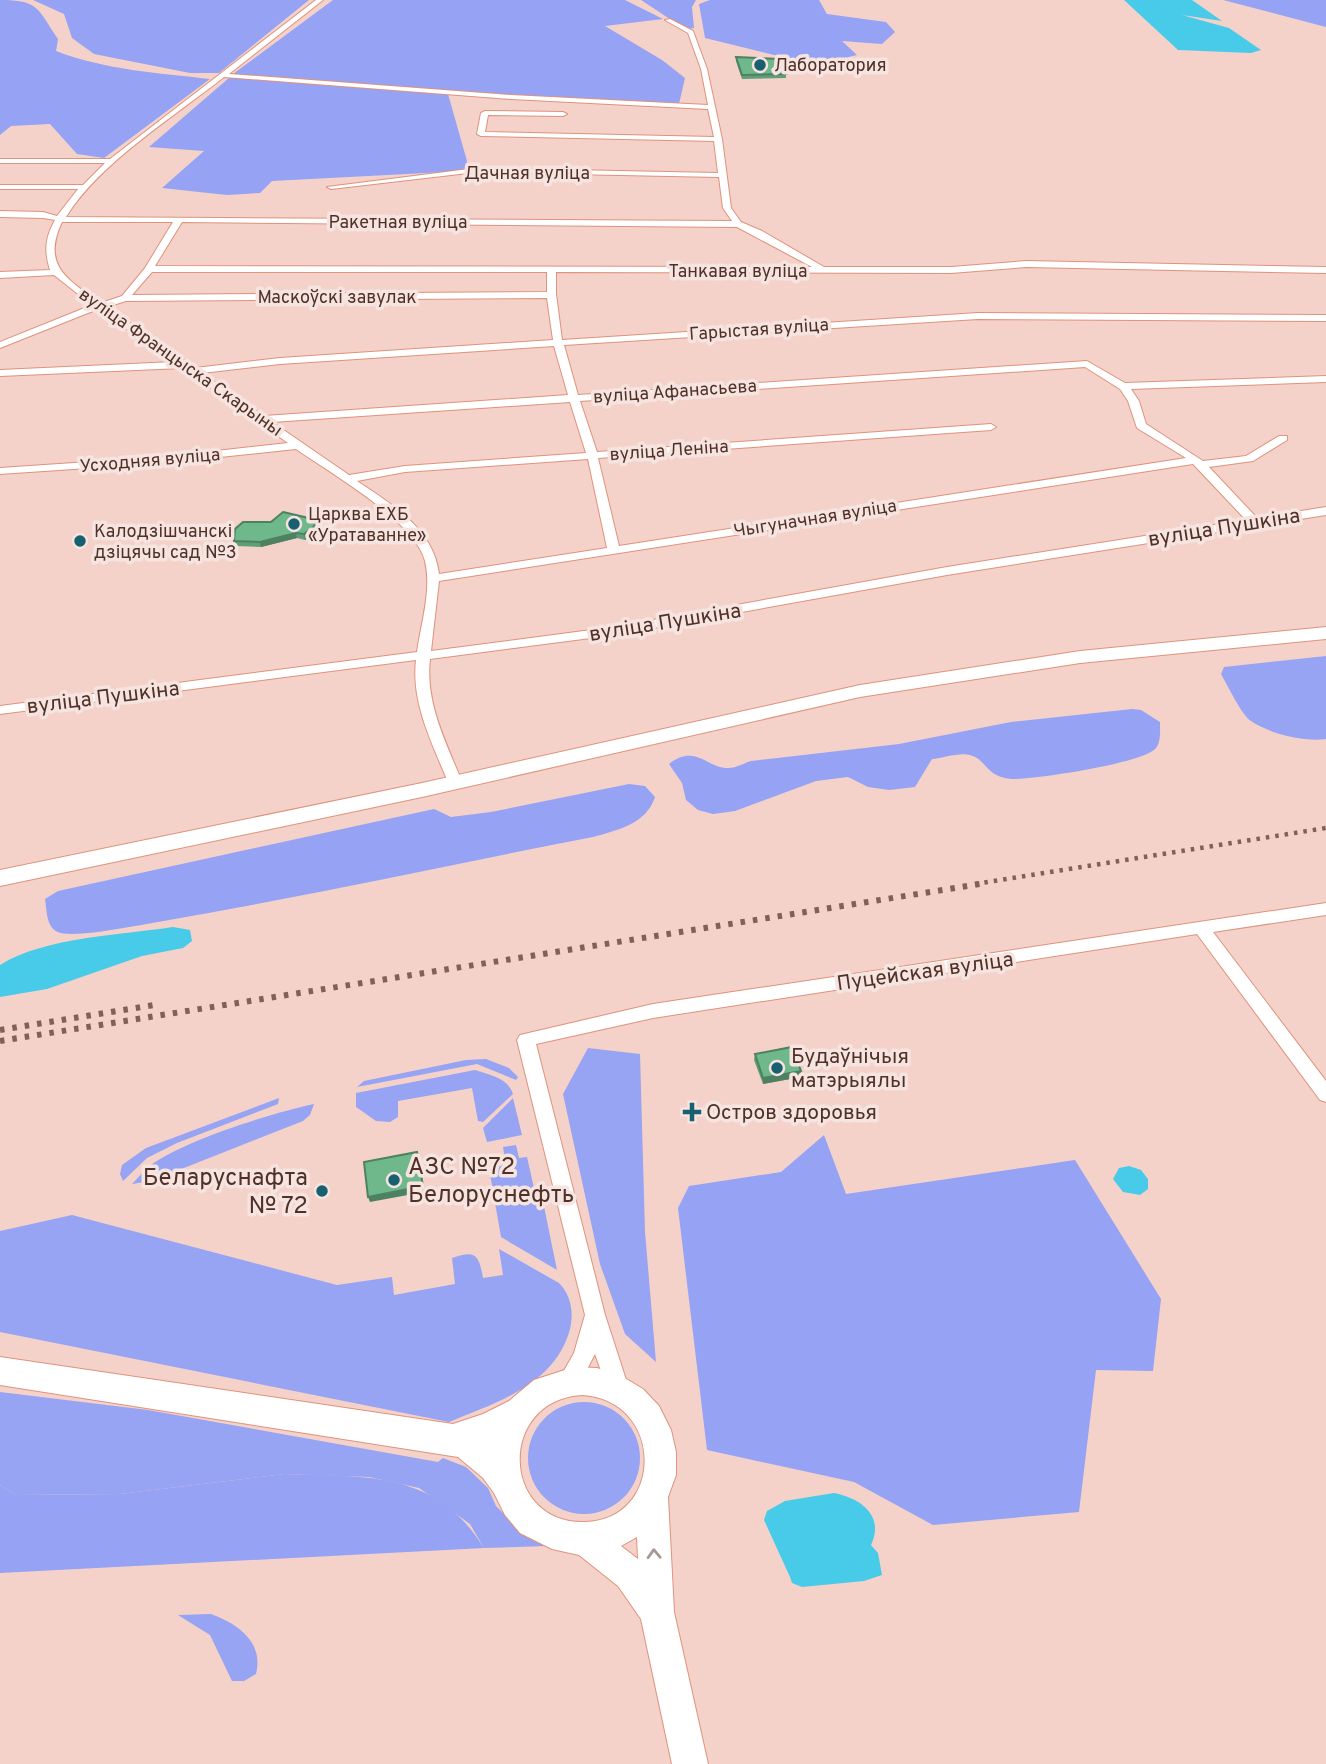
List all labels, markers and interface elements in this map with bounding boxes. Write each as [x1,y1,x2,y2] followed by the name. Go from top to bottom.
[774,55,886,78] place label: Лаборатория
[752,57,768,73] marker: Лаборатория
[464,163,590,186] street label: Дачная вуліца
[328,212,468,235] street label: Ракетная вуліца
[668,261,808,284] street label: Танкавая вуліца
[74,284,286,442] street label: вуліца Францыска Скарыны
[257,287,417,310] street label: Маскоўскі завулак
[688,314,830,347] street label: Гарыстая вуліца
[592,375,758,410] street label: вуліца Афанасьева
[609,436,729,467] street label: вуліца Леніна
[79,444,221,479] street label: Усходняя вуліца
[732,495,898,544] street label: Чыгуначная вуліца
[1146,503,1302,554] street label: вуліца Пушкіна
[308,504,426,548] place label: Царква ЕХБ «Уратаванне»
[286,516,302,532] marker: Царква ЕХБ «Уратаванне»
[94,521,237,565] place label: Калодзішчанскі дзіцячы сад №3
[72,533,88,549] marker: Калодзішчанскі дзіцячы сад №3
[587,598,743,649] street label: вуліца Пушкіна
[25,676,181,721] street label: вуліца Пушкіна
[835,947,1015,998] street label: Пуцейская вуліца
[791,1044,909,1095] place label: Будаўнічыя матэрыялы
[769,1060,785,1076] marker: Будаўнічыя матэрыялы
[706,1100,877,1127] place label: Остров здоровья
[684,1104,700,1120] marker: Остров здоровья
[408,1153,574,1211] place label: АЗС №72 Белоруснефть
[143,1164,308,1222] place label: Беларуснафта № 72
[386,1172,402,1188] marker: АЗС №72 Белоруснефть
[314,1183,330,1199] marker: Беларуснафта № 72
[647,1548,662,1559] one-way arrow

